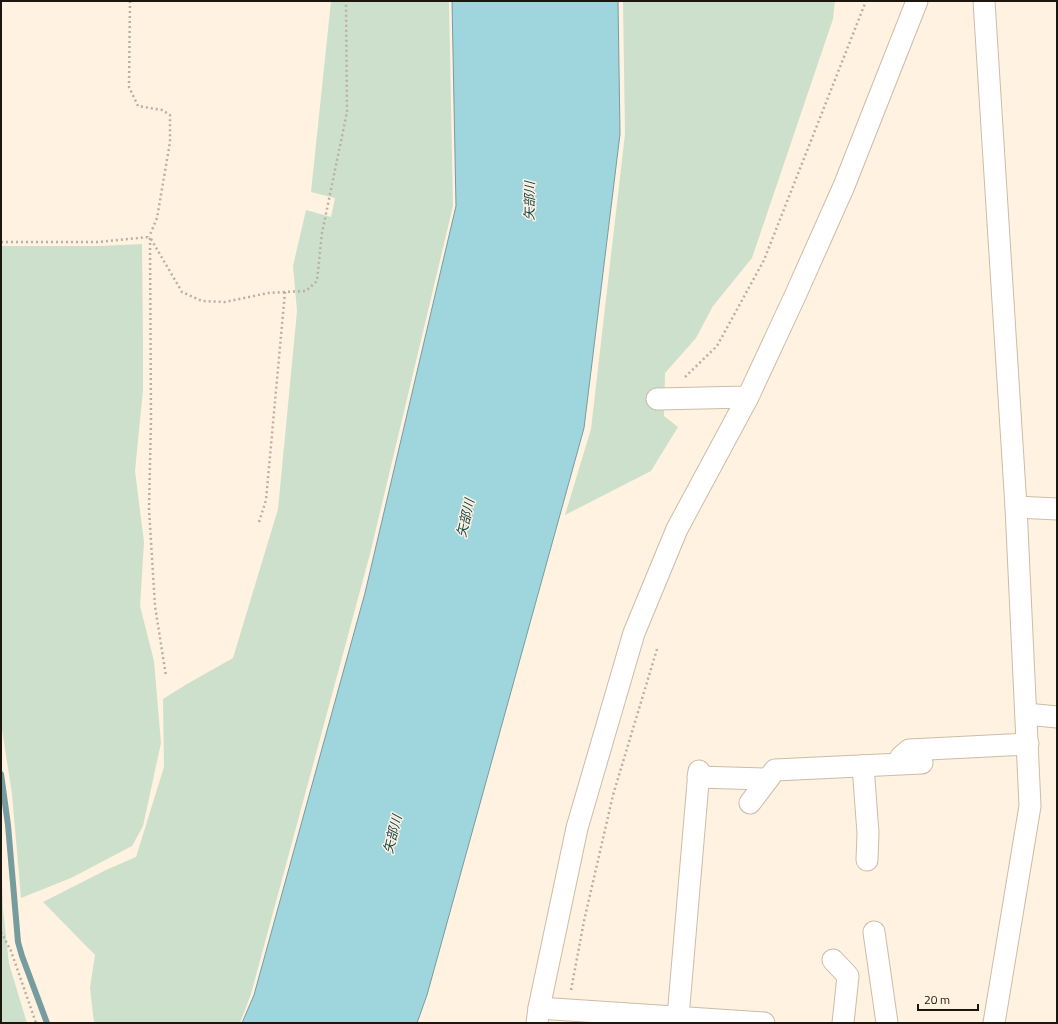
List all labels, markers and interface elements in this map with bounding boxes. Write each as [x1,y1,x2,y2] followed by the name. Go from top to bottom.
[519,179,539,221] water label: 矢部川
[451,495,480,539] water label: 矢部川
[378,811,407,855] water label: 矢部川
[918,986,978,1012] scale bar
[924,990,950,1009] text: 20 m

